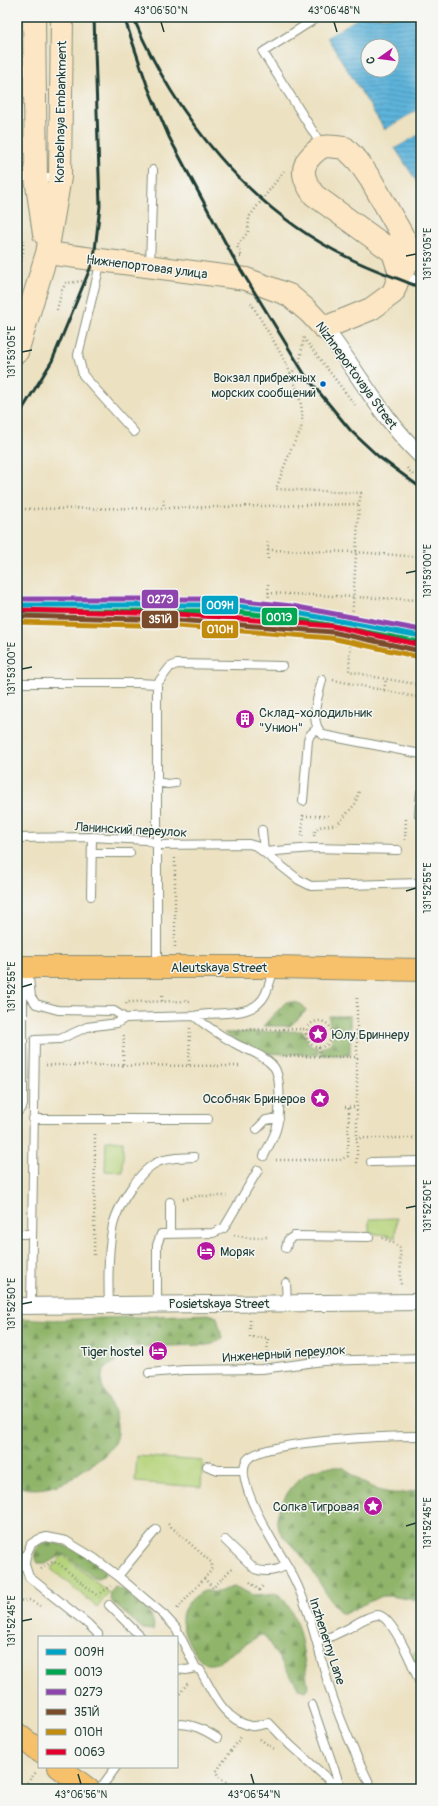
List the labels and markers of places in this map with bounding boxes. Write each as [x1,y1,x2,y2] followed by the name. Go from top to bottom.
[211,371,316,401] place label: Вокзал прибрежных морских сообщений
[318,379,328,389] marker: Вокзал прибрежных морских сообщений
[259,705,373,736] place label: Склад-холодильник "Унион"
[234,708,256,730] building icon: Склад-холодильник "Унион"
[307,1023,329,1045] place icon: Юлу Бриннеру
[332,1027,410,1043] place label: Юлу Бриннеру
[309,1087,331,1109] place icon: Особняк Бринеров
[202,1091,306,1107] place label: Особняк Бринеров
[195,1240,217,1262] hotel icon: Моряк
[220,1244,256,1260] place label: Моряк
[147,1340,169,1362] hotel icon: Tiger hostel
[80,1344,144,1360] place label: Tiger hostel
[362,1495,384,1517] place icon: Сопка Тигровая
[273,1499,359,1515] place label: Сопка Тигровая

